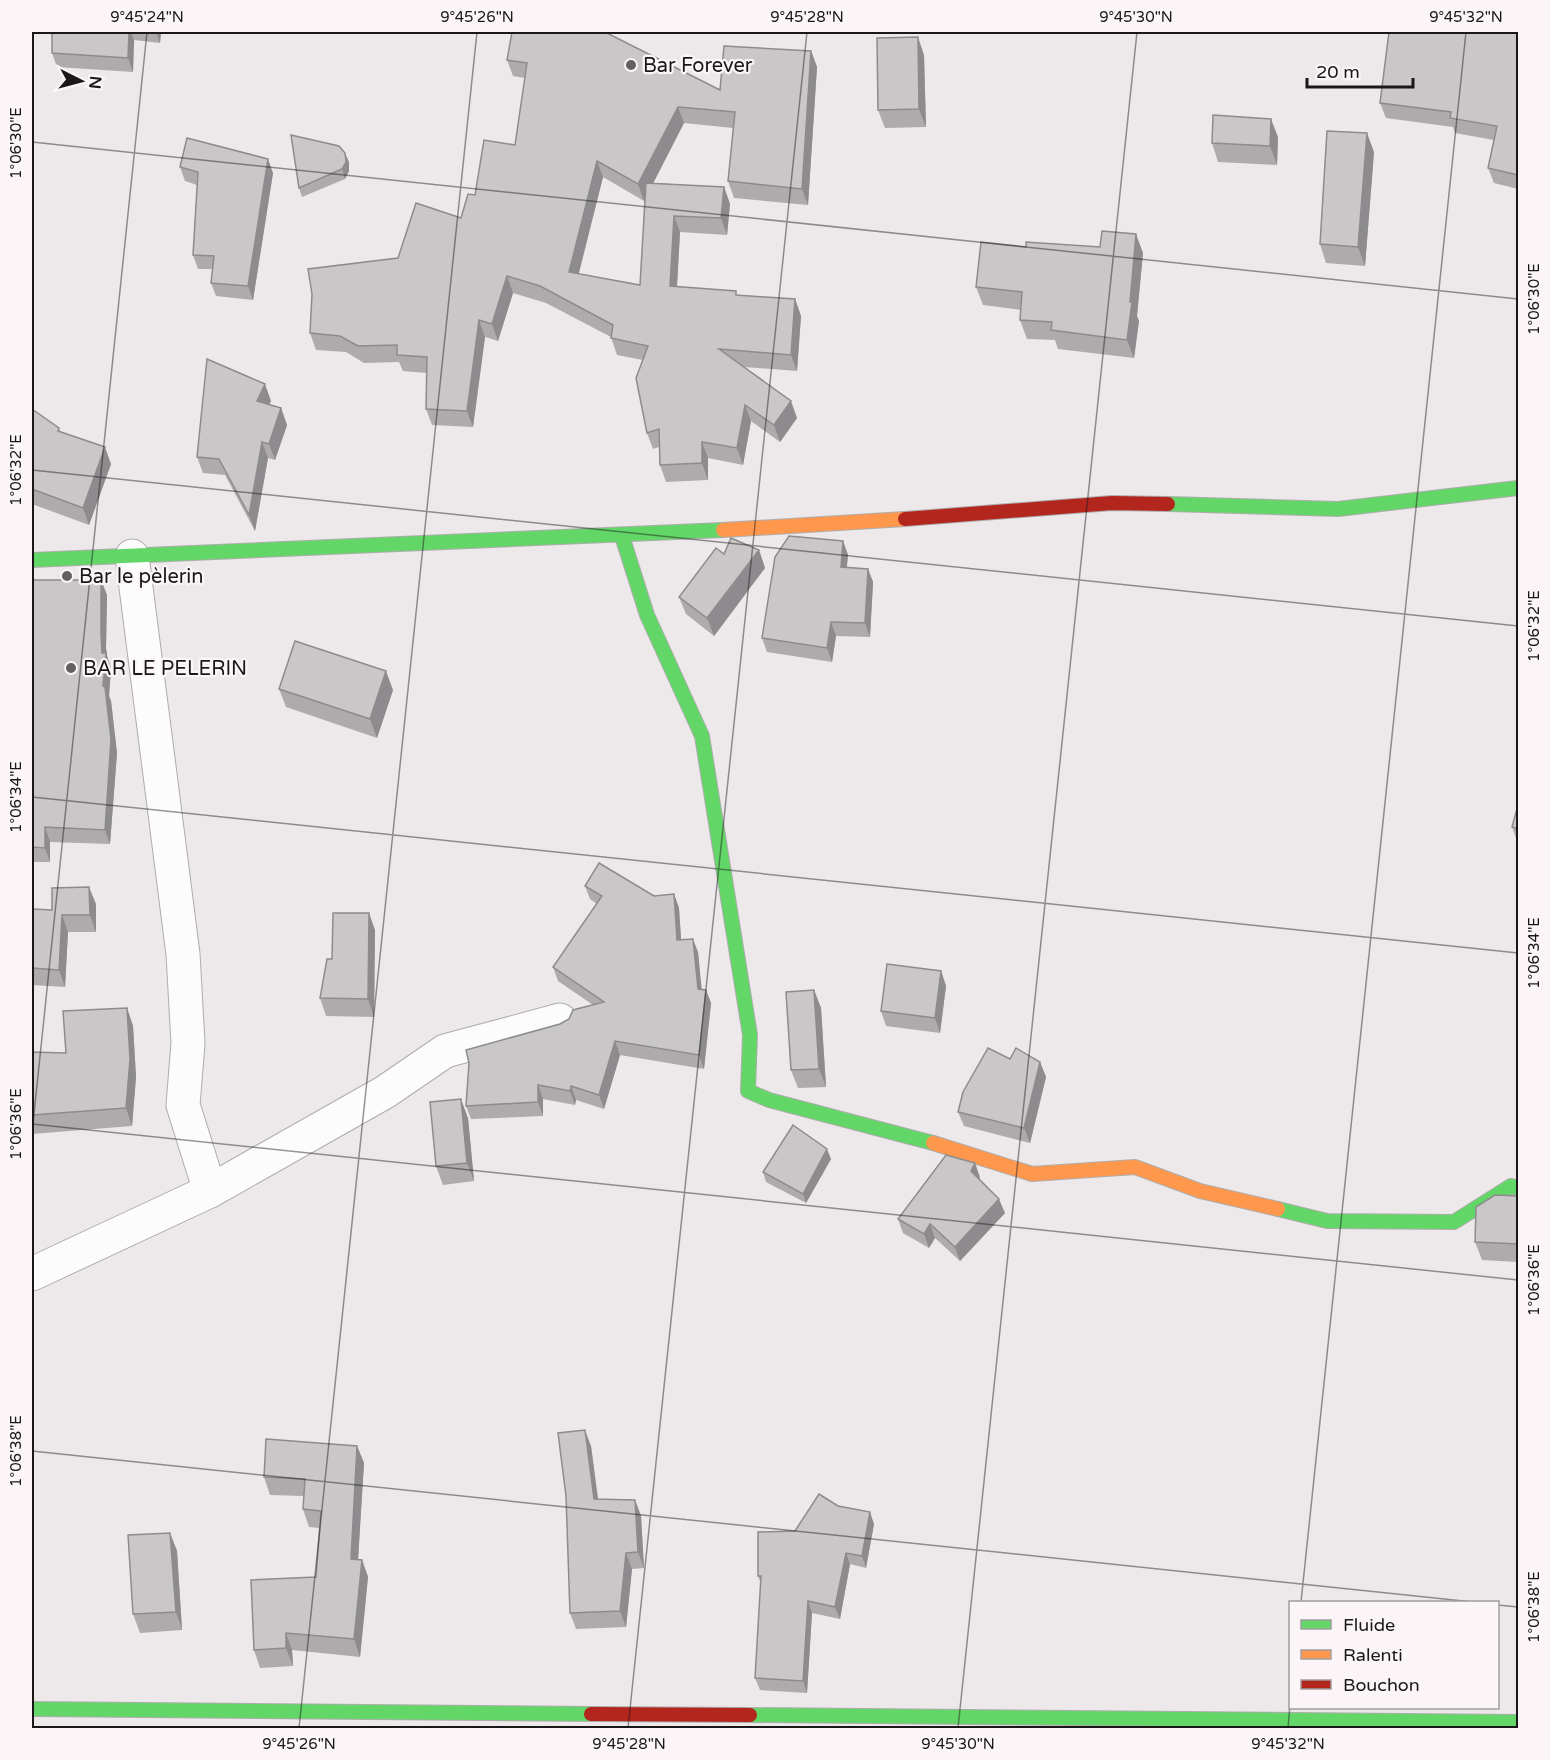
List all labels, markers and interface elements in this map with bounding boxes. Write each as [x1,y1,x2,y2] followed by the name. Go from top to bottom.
[110,8,184,26] text: 9°45'24"N
[440,8,514,26] text: 9°45'26"N
[770,8,844,26] text: 9°45'28"N
[1099,8,1173,26] text: 9°45'30"N
[1429,8,1503,26] text: 9°45'32"N
[51,51,111,111] north arrow
[1307,51,1414,89] scale bar
[643,54,753,78] place label: Bar Forever
[624,58,638,72] marker: Bar Forever
[1316,61,1360,83] text: 20 m
[84,75,106,90] text: N
[7,107,25,179] text: 1°06'30"E
[1525,263,1543,335] text: 1°06'30"E
[7,434,25,506] text: 1°06'32"E
[79,565,204,589] place label: Bar le pèlerin
[60,569,74,583] marker: Bar le pèlerin
[1525,590,1543,662] text: 1°06'32"E
[83,657,247,681] place label: BAR LE PELERIN
[64,661,78,675] marker: BAR LE PELERIN
[7,761,25,833] text: 1°06'34"E
[1525,917,1543,989] text: 1°06'34"E
[7,1088,25,1160] text: 1°06'36"E
[1525,1244,1543,1316] text: 1°06'36"E
[7,1415,25,1487] text: 1°06'38"E
[1525,1571,1543,1643] text: 1°06'38"E
[1289,1601,1499,1709] legend
[1343,1614,1395,1636] text: Fluide
[1343,1644,1403,1666] text: Ralenti
[1343,1674,1420,1696] text: Bouchon
[262,1735,336,1753] text: 9°45'26"N
[592,1735,666,1753] text: 9°45'28"N
[921,1735,995,1753] text: 9°45'30"N
[1251,1735,1325,1753] text: 9°45'32"N

